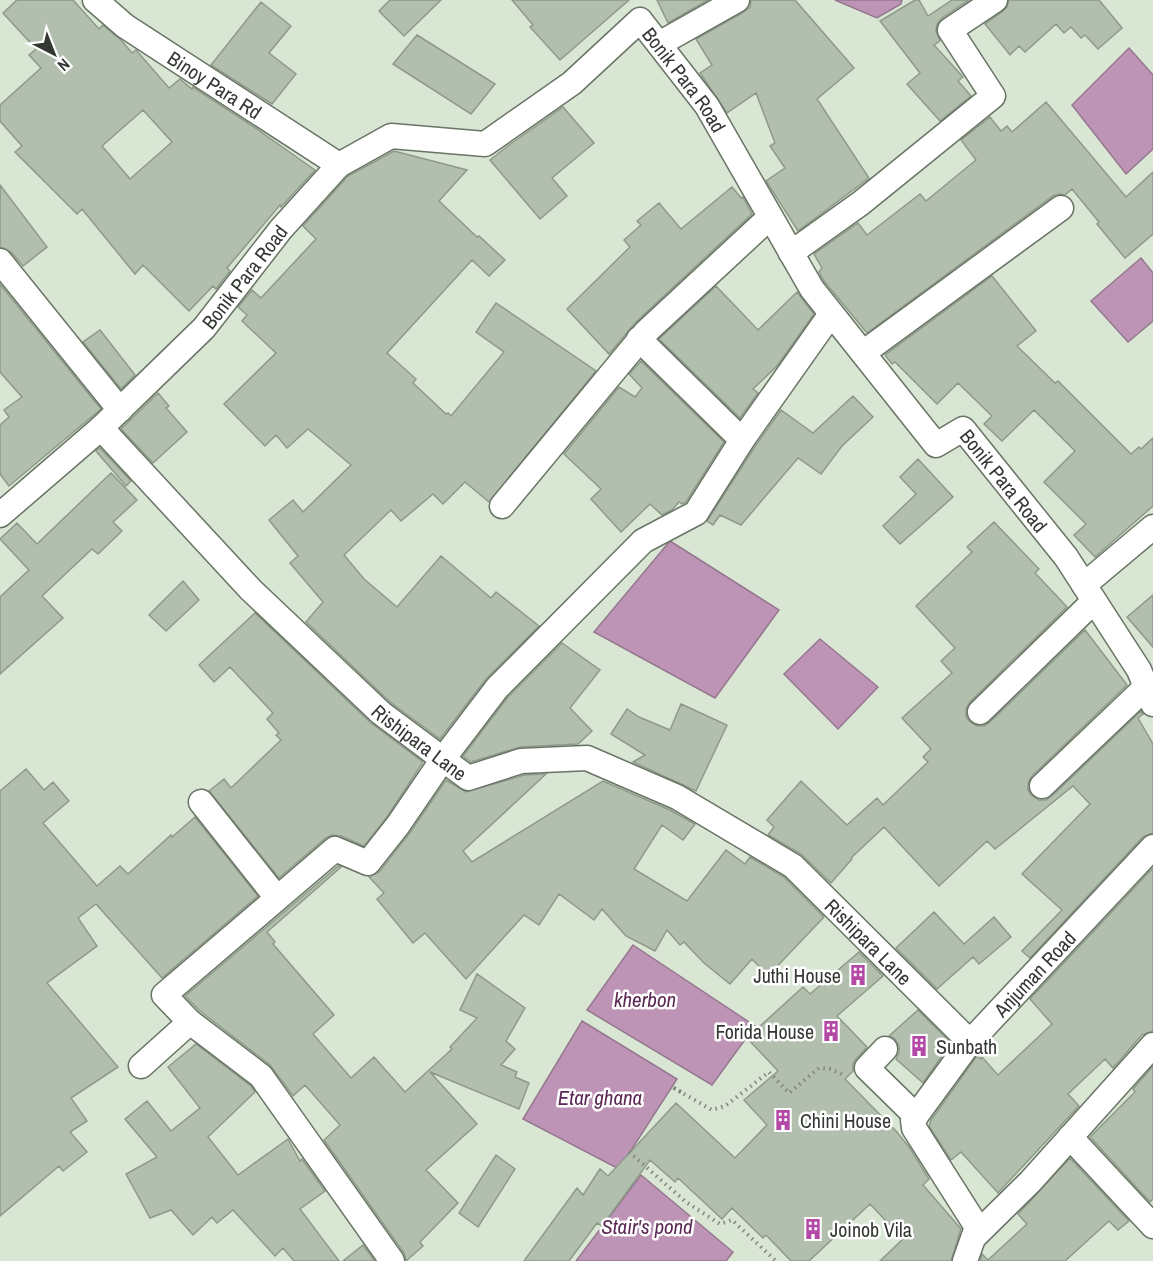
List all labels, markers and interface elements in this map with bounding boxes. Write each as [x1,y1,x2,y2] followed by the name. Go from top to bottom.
[637,21,733,137] street label: Bonik Para Road
[24,24,84,84] north arrow
[163,44,267,125] street label: Binoy Para Rd
[53,54,75,76] text: N
[195,219,293,334] street label: Bonik Para Road
[955,423,1054,537] street label: Bonik Para Road
[366,698,473,786] street label: Rishipara Lane
[819,892,918,990] street label: Rishipara Lane
[987,925,1081,1023] street label: Anjuman Road
[753,962,841,989] place label: Juthi House
[846,963,870,987] building icon: Juthi House
[614,985,676,1014] water label: kherbon
[715,1018,814,1045] place label: Forida House
[819,1019,843,1043] building icon: Forida House
[936,1033,997,1060] place label: Sunbath
[907,1034,931,1058] building icon: Sunbath
[558,1083,642,1112] water label: Etar ghana
[800,1107,891,1134] place label: Chini House
[771,1108,795,1132] building icon: Chini House
[601,1212,693,1241] water label: Stair's pond
[830,1216,912,1243] place label: Joinob Vila
[801,1217,825,1241] building icon: Joinob Vila

